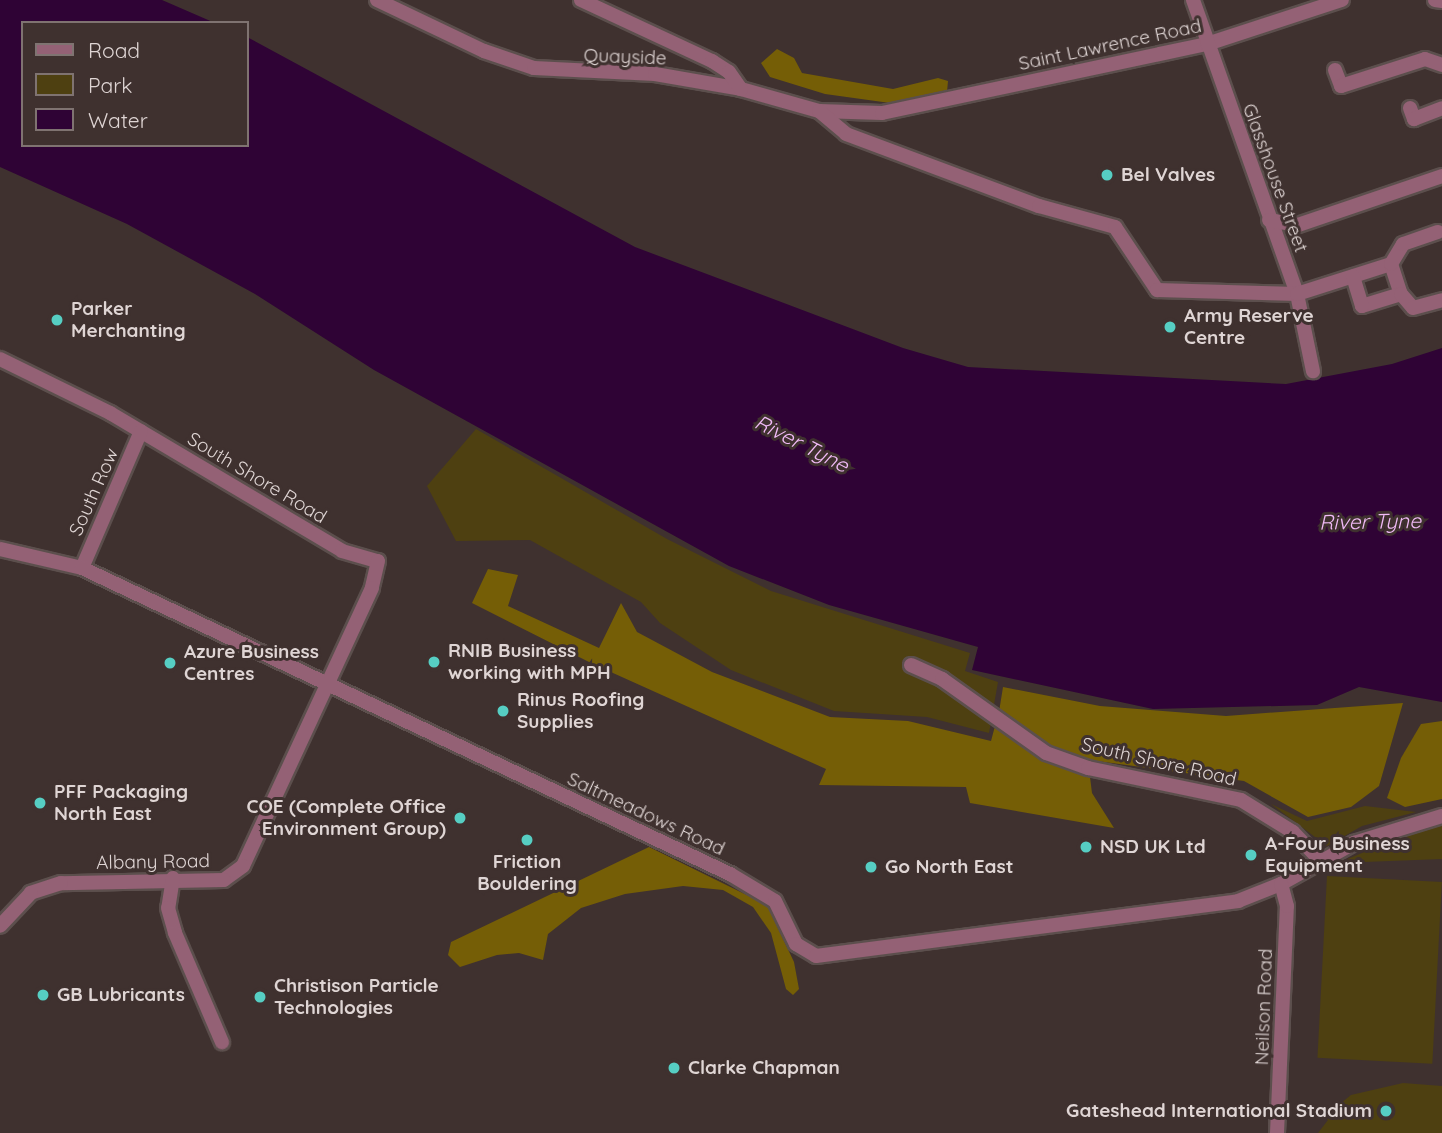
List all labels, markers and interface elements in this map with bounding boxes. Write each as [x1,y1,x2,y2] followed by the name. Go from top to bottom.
[1017,14,1203,76] street label: Saint Lawrence Road
[21,21,248,147] legend
[88,37,140,63] text: Road
[583,44,667,70] street label: Quayside
[88,72,132,98] text: Park
[1237,100,1313,256] street label: Glasshouse Street
[88,107,148,133] text: Water
[1121,164,1215,186] place label: Bel Valves
[1099,167,1115,183] marker: Bel Valves
[71,298,186,342] place label: Parker Merchanting
[1184,305,1314,349] place label: Army Reserve Centre
[49,312,65,328] marker: Parker Merchanting
[1162,319,1178,335] marker: Army Reserve Centre
[751,409,853,477] water label: River Tyne
[183,427,331,529] street label: South Shore Road
[65,445,123,539] street label: South Row
[1319,508,1421,534] water label: River Tyne
[448,640,611,684] place label: RNIB Business working with MPH
[184,641,319,685] place label: Azure Business Centres
[426,654,442,670] marker: RNIB Business working with MPH
[162,655,178,671] marker: Azure Business Centres
[517,689,644,733] place label: Rinus Roofing Supplies
[495,703,511,719] marker: Rinus Roofing Supplies
[1079,733,1239,791] street label: South Shore Road
[564,768,728,860] street label: Saltmeadows Road
[54,781,188,825] place label: PFF Packaging North East
[32,795,48,811] marker: PFF Packaging North East
[247,796,446,840] place label: COE (Complete Office Environment Group)
[452,810,468,826] marker: COE (Complete Office Environment Group)
[519,832,535,848] marker: Friction Bouldering
[1265,833,1410,877] place label: A-Four Business Equipment
[1100,836,1206,858] place label: NSD UK Ltd
[1078,839,1094,855] marker: NSD UK Ltd
[1243,847,1259,863] marker: A-Four Business Equipment
[96,850,210,874] street label: Albany Road
[477,851,577,895] place label: Friction Bouldering
[885,856,1013,878] place label: Go North East
[863,859,879,875] marker: Go North East
[1251,948,1277,1066] street label: Neilson Road
[274,975,439,1019] place label: Christison Particle Technologies
[57,984,185,1006] place label: GB Lubricants
[35,987,51,1003] marker: GB Lubricants
[252,989,268,1005] marker: Christison Particle Technologies
[688,1057,840,1079] place label: Clarke Chapman
[666,1060,682,1076] marker: Clarke Chapman
[1066,1100,1372,1122] place label: Gateshead International Stadium
[1378,1103,1394,1119] marker: Gateshead International Stadium

